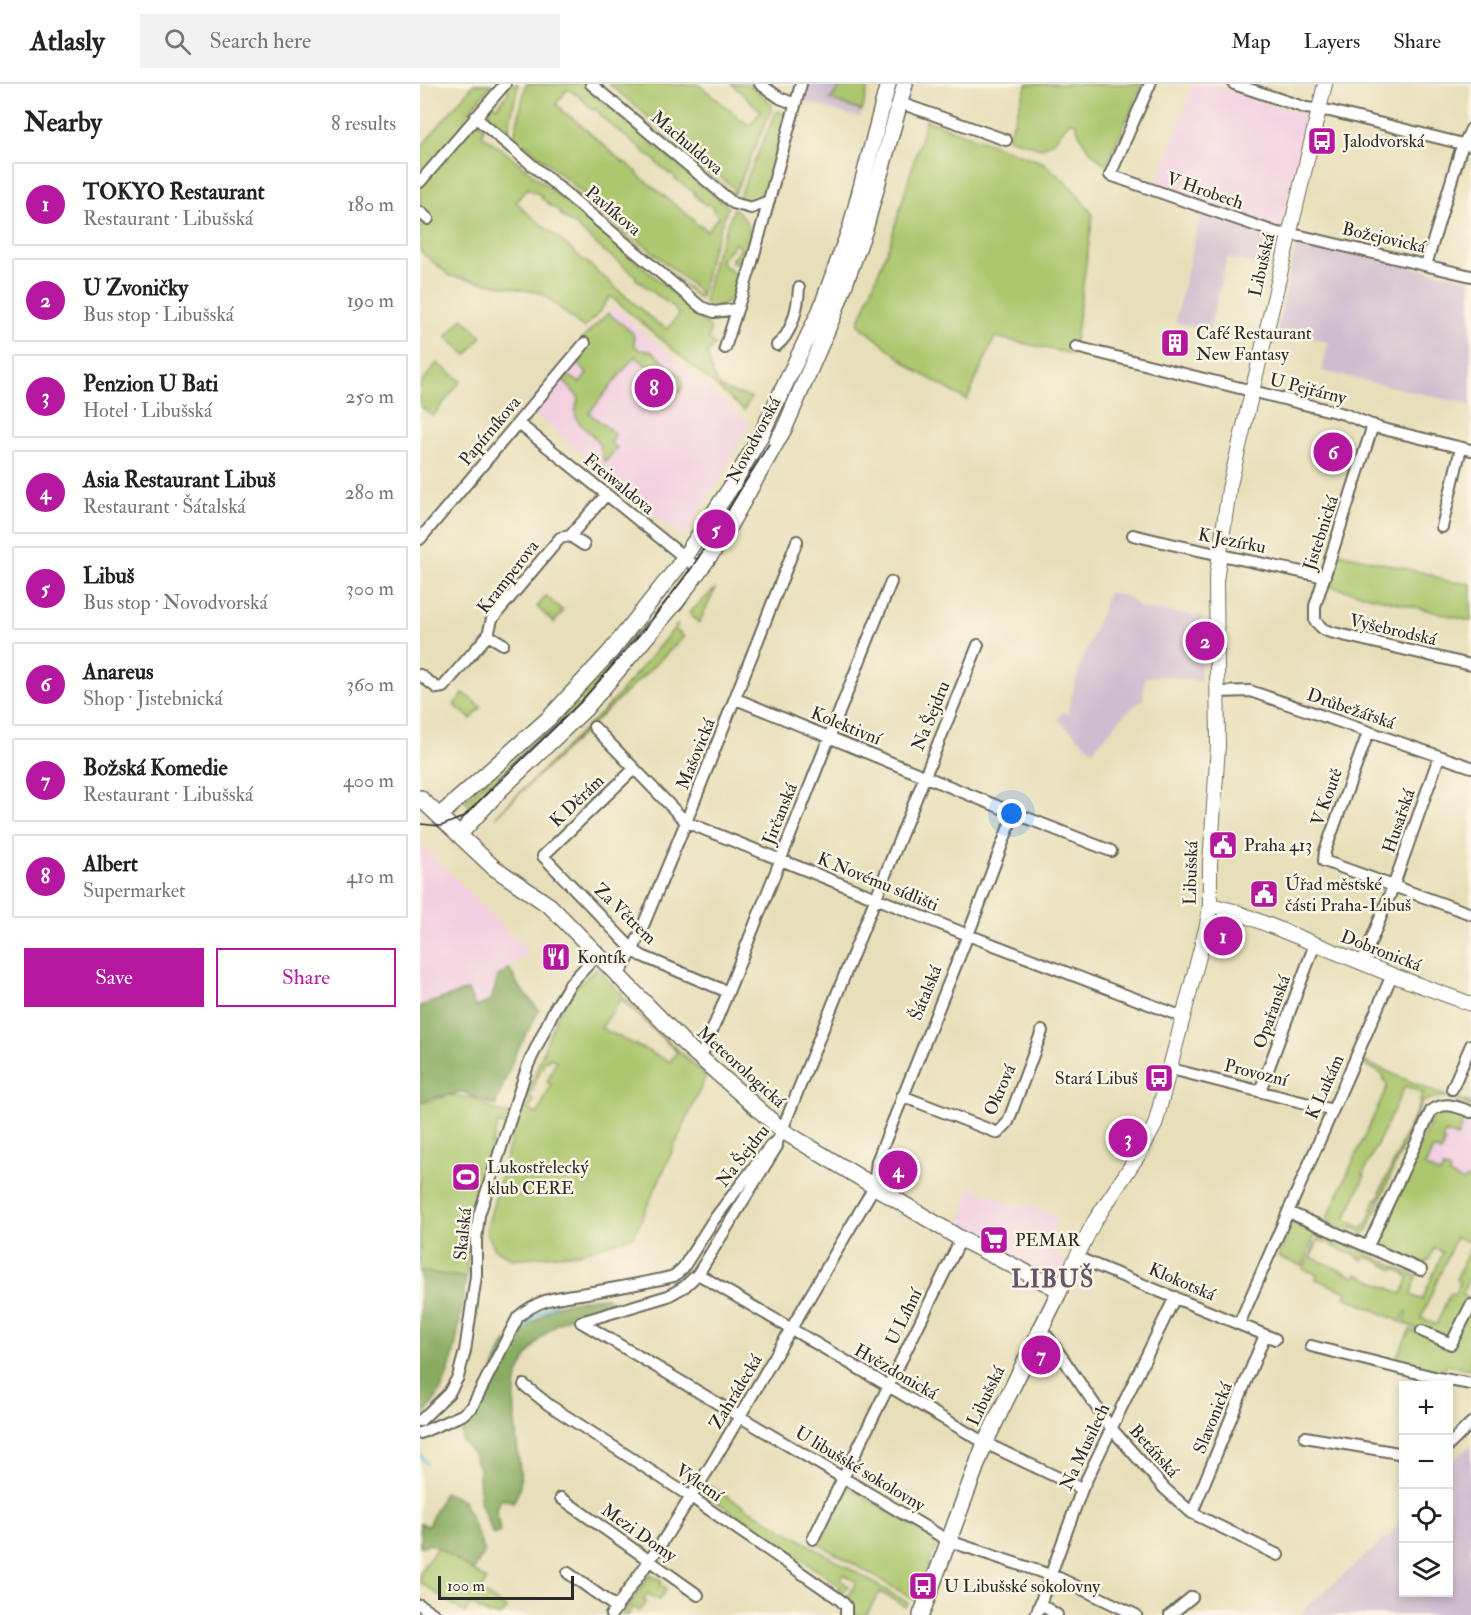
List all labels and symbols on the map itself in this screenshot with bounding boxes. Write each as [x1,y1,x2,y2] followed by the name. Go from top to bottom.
[646,106,728,180] street label: Machuldova
[1306,125,1338,157] bus stop icon: Jalodvorská
[1342,130,1425,153] place label: Jalodvorská
[1164,167,1247,215] street label: V Hrobech
[580,181,646,241] street label: Pavlíkova
[1340,217,1429,259] street label: Božejovická
[1244,231,1281,299] street label: Libušská
[1196,322,1312,366] place label: Café Restaurant New Fantasy
[1159,327,1191,359] building icon: Café Restaurant New Fantasy
[634,366,674,410] pin: 8
[1267,368,1350,410] street label: U Pejřárny
[454,391,526,471] street label: Papírníkova
[722,392,787,487] street label: Novodvorská
[1314,430,1352,475] pin: 6
[579,448,660,520] street label: Freiwaldova
[1298,492,1344,574] street label: Jistebnická
[696,506,736,552] pin: 5
[1196,523,1268,559] street label: K Jezírku
[472,535,544,619] street label: Kramperova
[1347,609,1439,651] street label: Vyšebrodská
[1186,618,1224,664] pin: 2
[906,677,955,754] street label: Na Šejdru
[1304,683,1399,735] street label: Drůbežářská
[808,702,886,751] street label: Kolektivní
[671,714,721,793] street label: Mašovická
[1306,764,1348,829] street label: V Koutě
[545,770,609,832] street label: K Děrám
[757,779,803,849] street label: Jirčanská
[1377,785,1421,856] street label: Husařská
[997,799,1026,828] your location
[1207,829,1239,861] public building icon: Praha 413
[1244,834,1312,857] place label: Praha 413
[1178,840,1204,905] street label: Libušská
[814,847,942,917] street label: K Novému sídlišti
[1285,873,1411,917] place label: Úřad městské části Praha-Libuš
[589,878,661,950] street label: Za Větrem
[1248,878,1280,910] public building icon: Úřad městské části Praha-Libuš
[1204,914,1242,958] pin: 1
[1337,925,1425,977] street label: Dobronická
[540,941,572,973] restaurant icon: Kontík
[577,946,627,969] place label: Kontík
[904,961,948,1024] street label: Šátalská
[1248,972,1296,1052] street label: Opařanská
[692,1021,791,1113] street label: Meteorologická
[1301,1051,1349,1123] street label: K Lukám
[1222,1054,1291,1092] street label: Provozní
[979,1060,1022,1119] street label: Okrová
[1143,1062,1175,1094] bus stop icon: Stará Libuš
[1055,1067,1138,1090] place label: Stará Libuš
[1108,1116,1148,1160] pin: 3
[711,1119,775,1192] street label: Na Šejdru
[878,1148,918,1192] pin: 4
[487,1156,589,1200] place label: Lukostřelecký klub CERE
[450,1161,482,1193] sports icon: Lukostřelecký klub CERE
[449,1206,477,1261] street label: Skalská
[978,1224,1010,1256] supermarket icon: PEMAR
[1015,1229,1081,1252] place label: PEMAR
[1145,1258,1219,1307] street label: Klokotská
[1011,1262,1095,1295] district label: LIBUŠ
[880,1284,928,1349] street label: U Líhní
[1022,1332,1060,1378] pin: 7
[850,1339,943,1406] street label: Hvězdonická
[705,1350,768,1434] street label: Zahrádecká
[962,1362,1011,1430] street label: Libušská
[1188,1378,1238,1457] street label: Slavonická
[1055,1399,1115,1494] street label: Na Musilech
[1124,1420,1184,1483] street label: Betáňská
[791,1421,930,1517] street label: U libušské sokolovny
[671,1459,728,1508] street label: Výletní
[597,1499,682,1568] street label: Mezi Domy
[907,1570,939,1602] bus stop icon: U Libušské sokolovny
[438,1573,574,1600] scale bar
[944,1575,1101,1598] place label: U Libušské sokolovny

